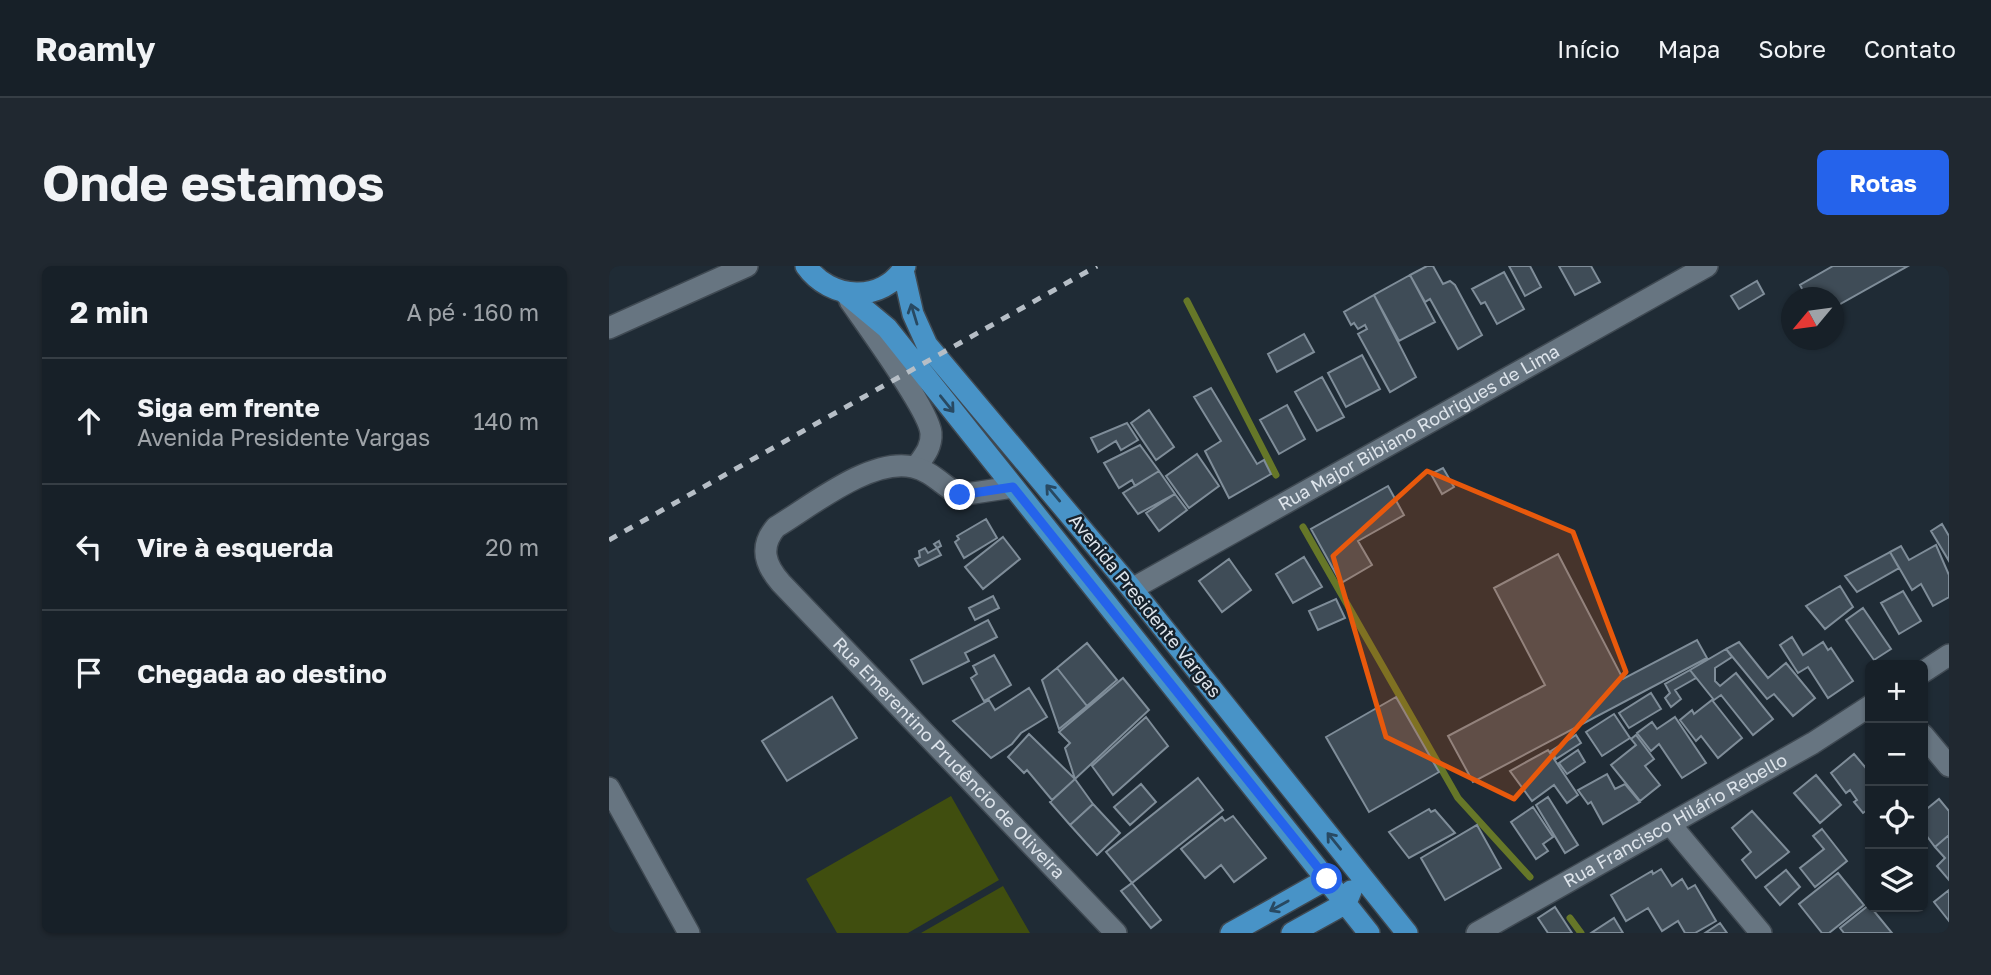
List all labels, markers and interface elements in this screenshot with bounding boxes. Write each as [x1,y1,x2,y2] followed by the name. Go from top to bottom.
[35,29,155,68] text: Roamly
[1557,34,1620,63] text: Início
[1658,34,1720,63] text: Mapa
[1758,34,1826,63] text: Sobre
[1864,34,1956,63] text: Contato
[1817,150,1949,215] button: Rotas
[42,153,385,212] text: Onde estamos
[1781,287,1844,350] north arrow
[70,294,148,330] text: 2 min
[407,298,539,326] text: A pé · 160 m
[906,304,919,326] one-way arrow
[1274,339,1563,515] street label: Rua Major Bibiano Rodrigues de Lima
[137,392,320,423] text: Siga em frente
[940,395,955,413] one-way arrow
[70,402,108,440] icon: ahead
[473,407,539,435] text: 140 m
[137,423,430,451] text: Avenida Presidente Vargas
[944,479,975,510] route end
[1045,484,1061,502] one-way arrow
[1065,509,1227,701] street label: Avenida Presidente Vargas
[70,528,108,566] icon: left
[137,532,333,563] text: Vire à esquerda
[485,533,539,561] text: 20 m
[829,632,1070,883] street label: Rua Emerentino Prudêncio de Oliveira
[70,654,108,692] icon: arrive
[137,658,387,689] text: Chegada ao destino
[1865,660,1928,912] map controls
[1865,660,1928,723] button: +
[1865,723,1928,786] button: −
[1559,748,1791,892] street label: Rua Francisco Hilário Rebello
[1865,786,1928,849] button: locate
[1326,833,1342,851] one-way arrow
[1865,849,1928,912] button: layers
[1311,863,1342,894] route start
[1269,900,1290,913] one-way arrow

